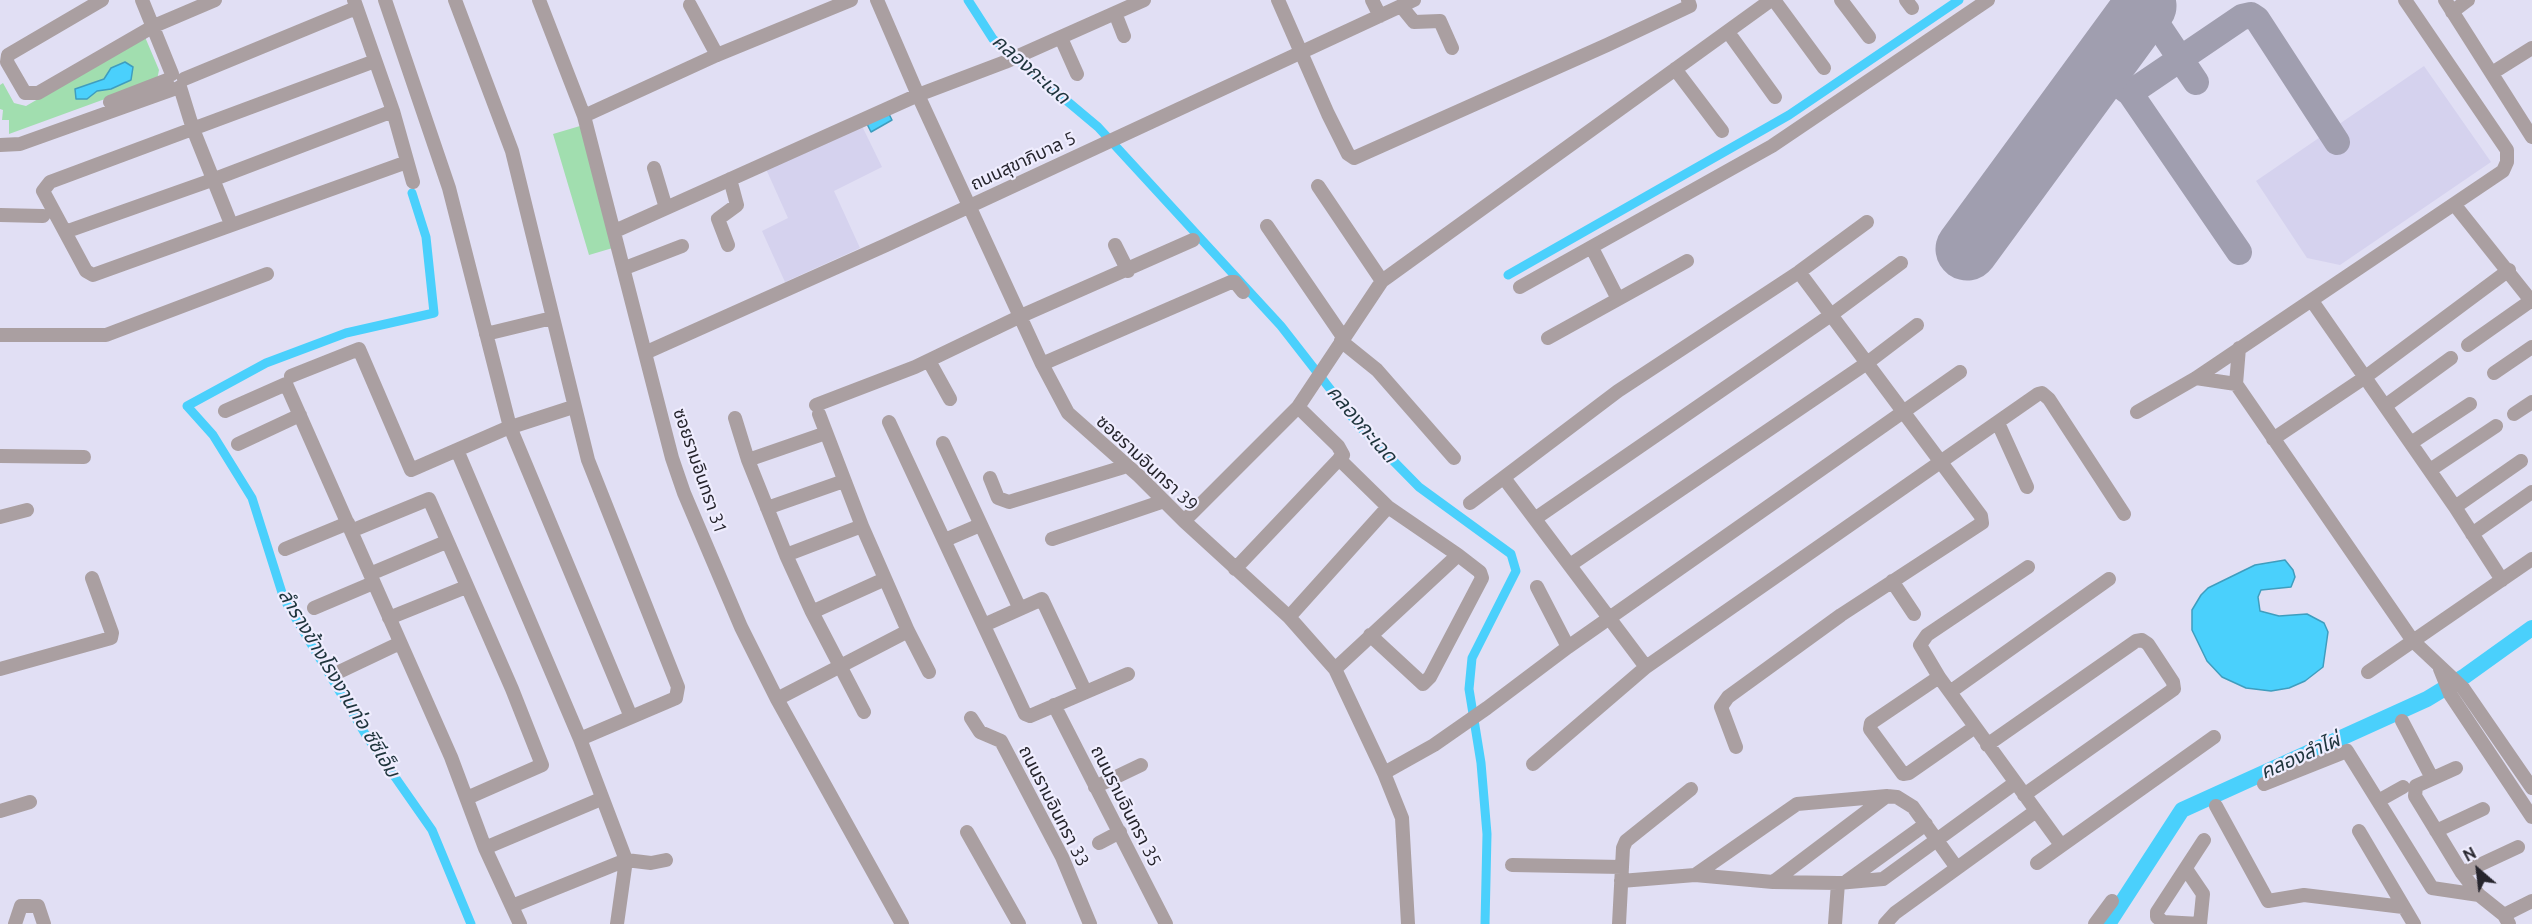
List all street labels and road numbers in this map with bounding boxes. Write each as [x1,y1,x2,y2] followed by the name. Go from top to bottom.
[967,127,1079,195] street label: ถนนสุขาภิบาล 5
[668,406,732,536] street label: ซอยรามอินทรา 31
[1092,410,1202,516] street label: ซอยรามอินทรา 39
[1014,742,1094,870] street label: ถนนรามอินทรา 33
[1086,742,1166,870] street label: ถนนรามอินทรา 35

